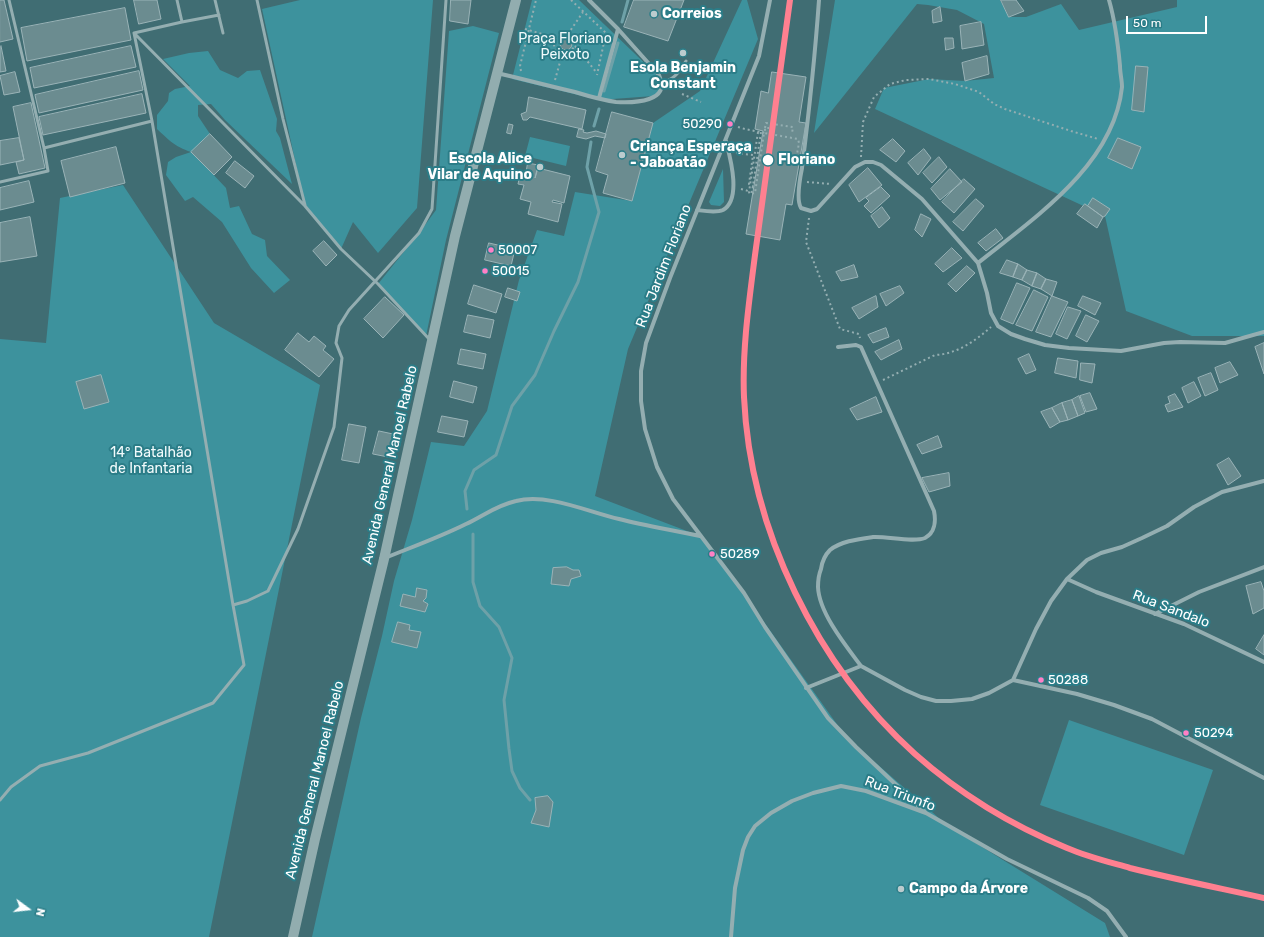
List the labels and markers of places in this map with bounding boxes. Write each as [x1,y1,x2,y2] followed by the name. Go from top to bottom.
[662,6,722,22] place label: Correios
[649,9,659,19] marker: Correios
[678,48,688,58] marker: Esola Benjamin Constant
[630,60,736,92] place label: Esola Benjamin Constant
[682,116,722,132] place label: 50290
[725,119,735,129] marker: 50290
[630,139,752,172] place label: Criança Esperaça - Jaboatão
[617,150,627,160] marker: Criança Esperaça - Jaboatão
[427,151,532,184] place label: Escola Alice Vilar de Aquino
[778,152,835,168] place label: Floriano
[761,153,775,167] marker: Floriano
[535,162,545,172] marker: Escola Alice Vilar de Aquino
[498,242,537,258] place label: 50007
[486,245,496,255] marker: 50007
[492,263,530,279] place label: 50015
[480,266,490,276] marker: 50015
[720,546,760,562] place label: 50289
[707,549,717,559] marker: 50289
[1048,672,1088,688] place label: 50288
[1036,675,1046,685] marker: 50288
[1194,725,1233,741] place label: 50294
[1181,728,1191,738] marker: 50294
[909,881,1028,897] place label: Campo da Árvore
[896,884,906,894] marker: Campo da Árvore

